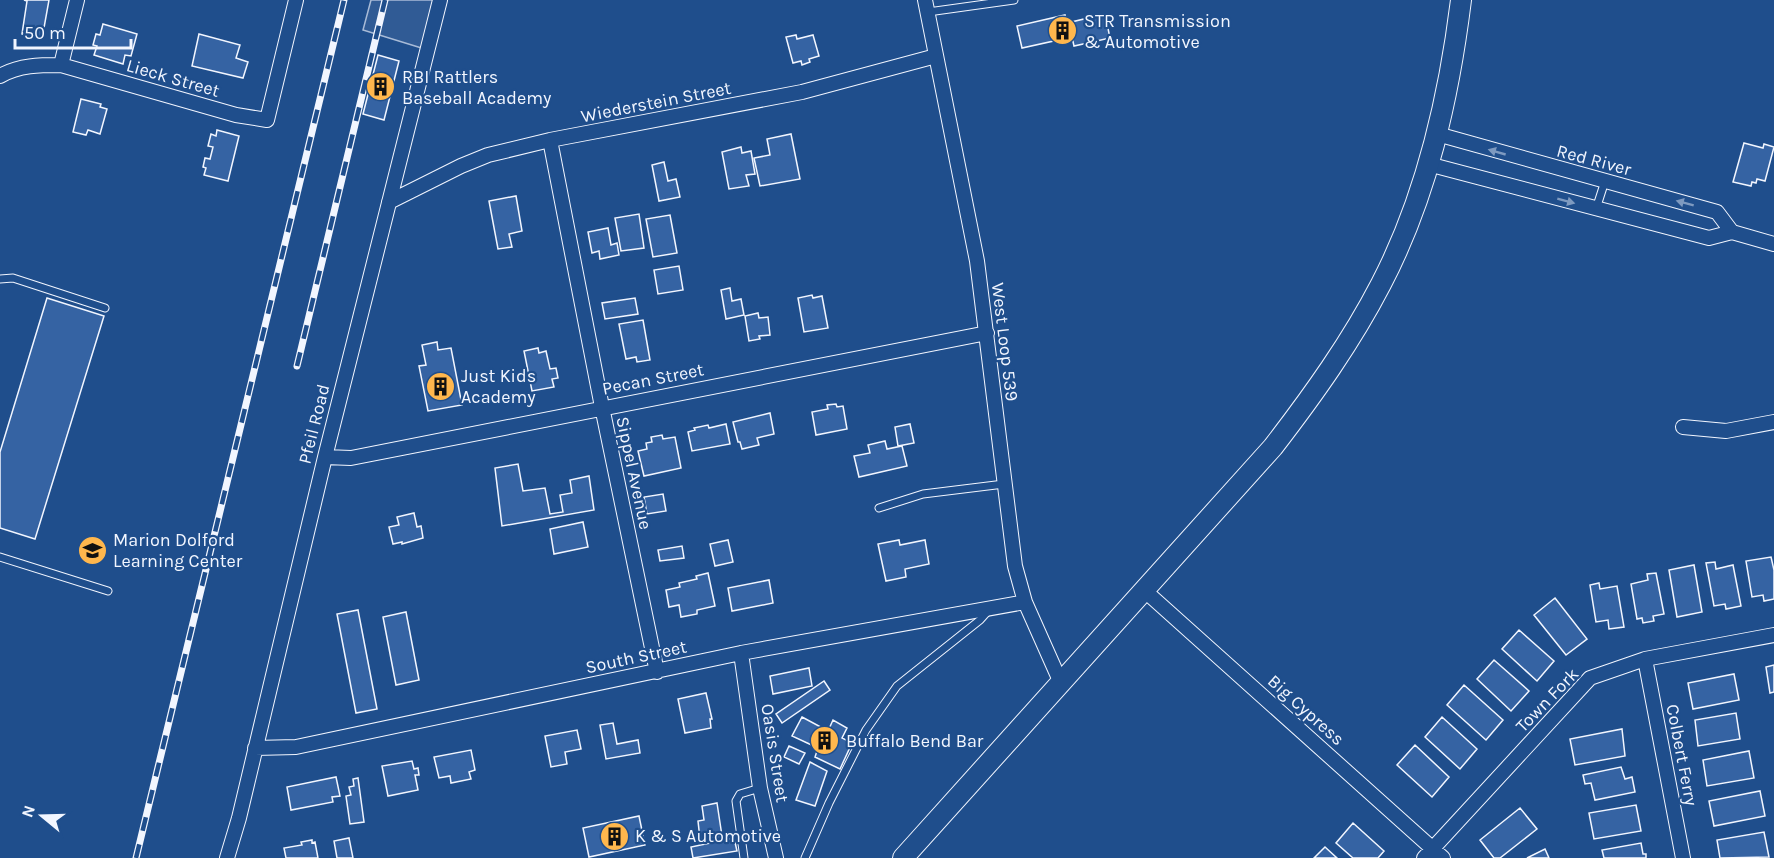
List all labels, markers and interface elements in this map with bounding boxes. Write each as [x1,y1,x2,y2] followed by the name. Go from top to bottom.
[1084,10,1231,53] place label: STR Transmission & Automotive
[15,12,130,50] scale bar
[1047,15,1079,47] building icon: STR Transmission & Automotive
[24,22,66,44] text: 50 m
[124,54,222,102] street label: Lieck Street
[402,66,552,109] place label: RBI Rattlers Baseball Academy
[365,71,397,103] building icon: RBI Rattlers Baseball Academy
[579,77,733,127] street label: Wiederstein Street
[1554,139,1634,181] street label: Red River
[1488,146,1506,156] one-way arrow
[1557,197,1575,206] one-way arrow
[1676,198,1694,207] one-way arrow
[987,281,1023,403] street label: West Loop 539
[600,358,706,400] street label: Pecan Street
[461,365,536,408] place label: Just Kids Academy
[424,370,456,402] building icon: Just Kids Academy
[293,382,335,466] street label: Pfeil Road
[611,414,657,532] street label: Sippel Avenue
[113,529,243,572] place label: Marion Dolford Learning Center
[76,534,108,566] school or university icon: Marion Dolford Learning Center
[583,635,689,678] street label: South Street
[1511,663,1583,737] street label: Town Fork
[1263,670,1349,750] street label: Big Cypress
[756,702,794,804] street label: Oasis Street
[1661,702,1703,808] street label: Colbert Ferry
[809,725,841,757] building icon: Buffalo Bend Bar
[846,730,984,752] place label: Buffalo Bend Bar
[12,786,72,846] north arrow
[17,803,39,820] text: N
[598,820,630,852] building icon: K & S Automotive
[635,825,781,847] place label: K & S Automotive

